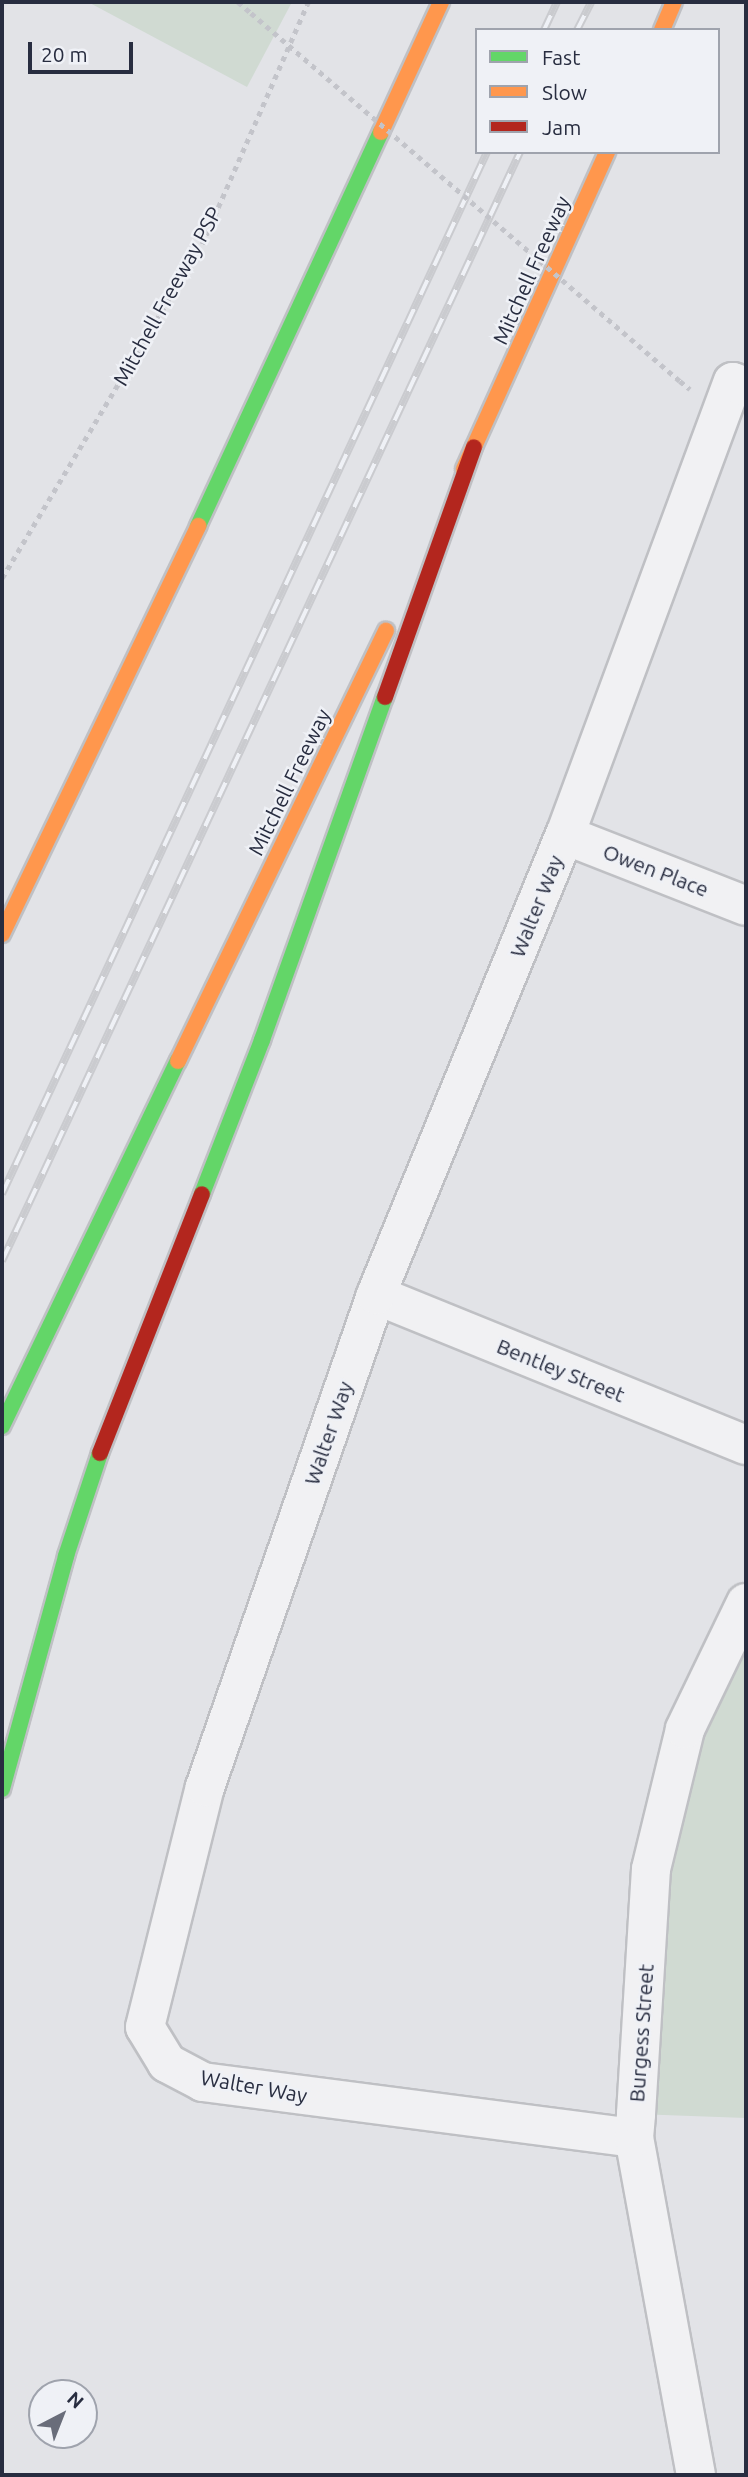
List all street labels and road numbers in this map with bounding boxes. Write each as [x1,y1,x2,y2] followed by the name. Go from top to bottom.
[487,192,575,348] street label: Mitchell Freeway
[107,202,227,390] street label: Mitchell Freeway PSP
[243,705,335,859] street label: Mitchell Freeway
[600,838,712,902] street label: Owen Place
[504,851,568,961] street label: Walter Way
[493,1333,629,1407] street label: Bentley Street
[299,1378,357,1488] street label: Walter Way
[624,1963,658,2103] street label: Burgess Street
[199,2064,309,2108] street label: Walter Way

